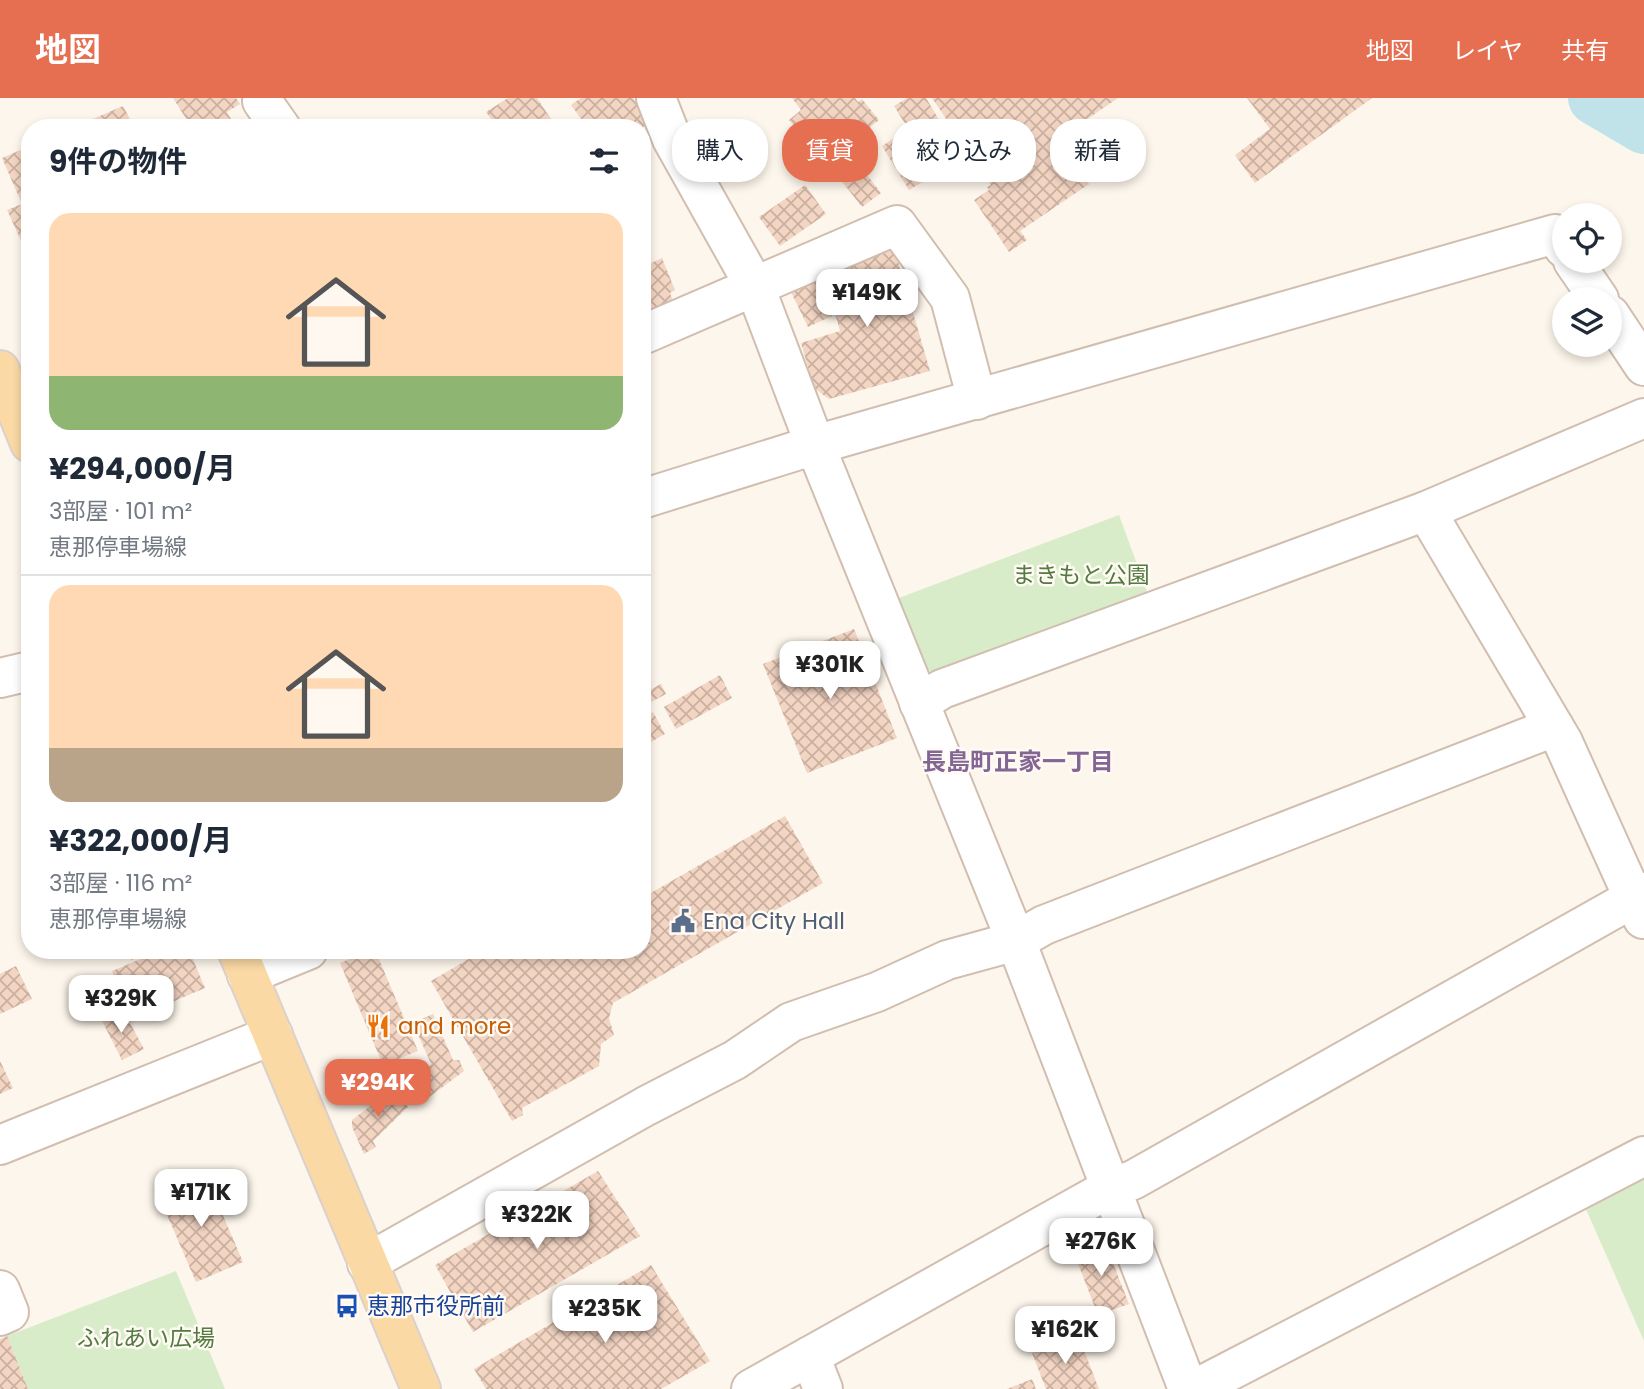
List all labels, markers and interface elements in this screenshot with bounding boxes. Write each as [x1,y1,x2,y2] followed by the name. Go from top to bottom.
[35,26,101,73] text: 地図
[1366,34,1414,67] text: 地図
[1452,34,1523,67] text: レイヤ
[1561,34,1609,67] text: 共有
[672,119,768,182] chip: 購入
[782,119,878,182] chip: 賃貸
[892,119,1036,182] chip: 絞り込み
[1050,119,1146,182] chip: 新着
[49,140,187,183] text: 9件の物件
[585,142,623,180] icon: filters
[1552,203,1622,357] map controls
[1552,203,1622,273] button: locate
[273,259,399,385] icon: home
[818,270,916,329] pin: ¥149K
[832,276,902,308] text: ¥149K
[1552,287,1622,357] button: layers
[49,447,236,490] text: ¥294,000/月
[49,495,192,527] text: 3部屋 · 101 m²
[49,531,187,563] text: 恵那停車場線
[1012,559,1150,591] park label: まきもと公園
[273,631,399,757] icon: home
[781,642,879,701] pin: ¥301K
[795,648,865,680] text: ¥301K
[922,745,1114,778] district label: 長島町正家一丁目
[49,819,232,862] text: ¥322,000/月
[49,867,192,899] text: 3部屋 · 116 m²
[49,903,187,935] text: 恵那停車場線
[703,905,845,937] place label: Ena City Hall
[669,907,697,935] public building icon: Ena City Hall
[72,976,170,1035] pin: ¥329K
[85,982,157,1014] text: ¥329K
[398,1010,511,1042] place label: and more
[364,1012,392,1040] restaurant icon: and more
[329,1060,427,1119] pin: ¥294K
[341,1066,415,1098] text: ¥294K
[152,1170,250,1229] pin: ¥171K
[170,1176,232,1208] text: ¥171K
[488,1192,586,1251] pin: ¥322K
[501,1198,573,1230] text: ¥322K
[1052,1218,1150,1278] pin: ¥276K
[1065,1225,1137,1257] text: ¥276K
[556,1286,654,1345] pin: ¥235K
[367,1290,505,1322] place label: 恵那市役所前
[333,1292,361,1320] bus stop icon: 恵那市役所前
[568,1292,642,1324] text: ¥235K
[1016,1306,1114,1366] pin: ¥162K
[1031,1313,1099,1345] text: ¥162K
[77,1322,215,1354] park label: ふれあい広場

